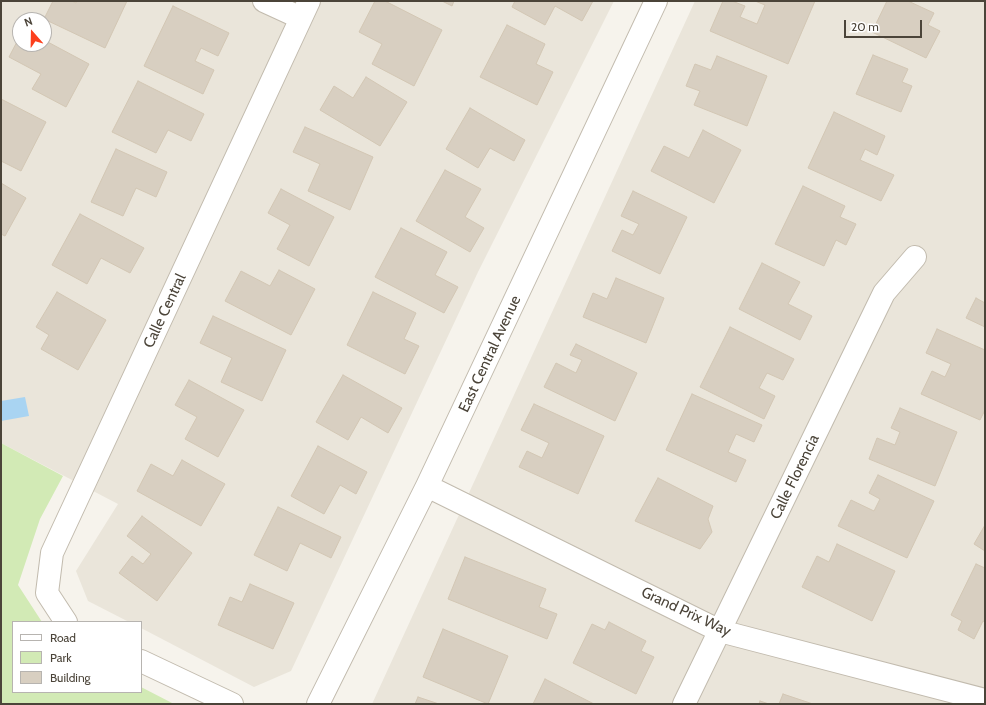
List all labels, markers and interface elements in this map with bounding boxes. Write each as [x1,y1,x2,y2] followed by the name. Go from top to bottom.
[12,12,52,52] north arrow
[846,12,924,38] scale bar
[22,14,34,30] text: N
[851,19,879,34] text: 20 m
[140,271,190,351] street label: Calle Central
[455,293,525,415] street label: East Central Avenue
[767,432,823,522] street label: Calle Florencia
[638,583,734,641] street label: Grand Prix Way
[12,621,142,693] legend
[50,630,76,645] text: Road
[50,650,72,665] text: Park
[50,670,91,685] text: Building

